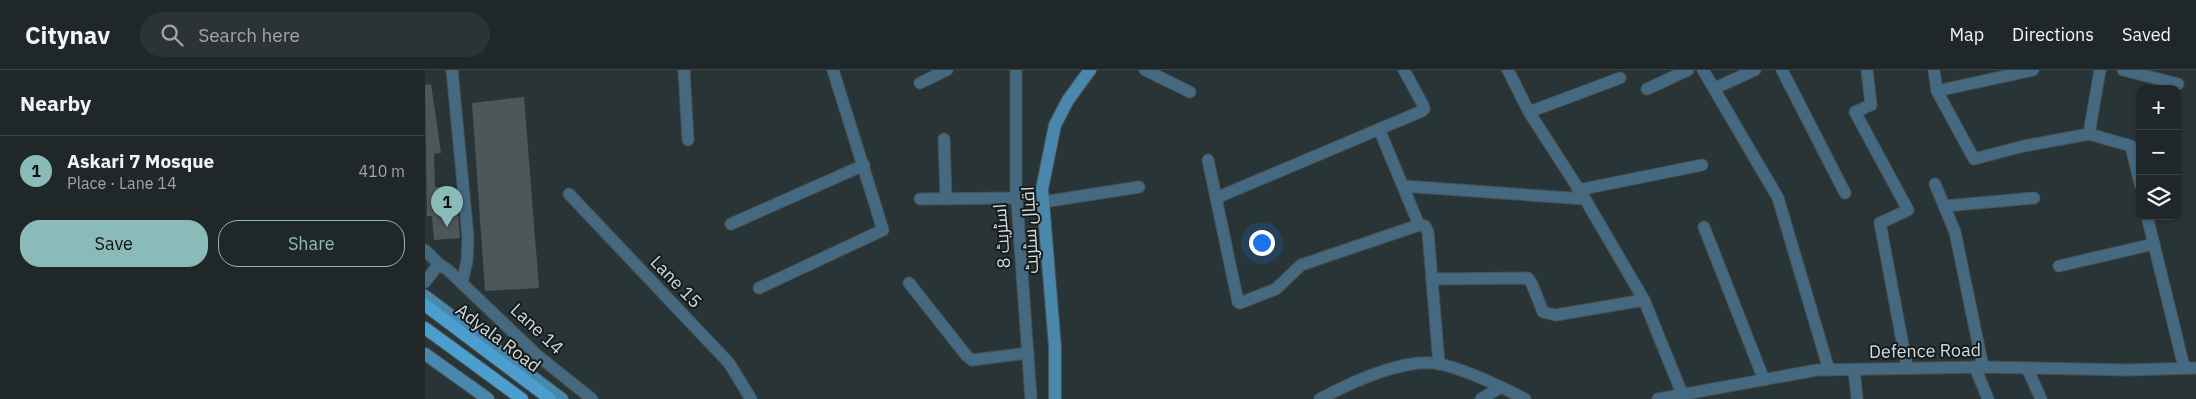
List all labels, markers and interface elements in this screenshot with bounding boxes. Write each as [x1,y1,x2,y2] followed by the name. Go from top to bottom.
[140,12,490,57] search box
[25,19,110,51] text: Citynav
[158,21,186,49] icon: search
[198,23,300,47] text: Search here
[1949,23,1984,46] text: Map
[2012,23,2094,46] text: Directions
[2122,23,2171,46] text: Saved
[2136,85,2181,220] map controls
[2136,85,2181,130] button: +
[20,89,91,117] text: Nearby
[2136,130,2181,175] button: −
[67,149,214,173] text: Askari 7 Mosque
[31,161,41,181] text: 1
[358,161,405,181] text: 410 m
[67,173,177,193] text: Place · Lane 14
[2136,175,2181,220] button: layers
[431,186,463,227] pin: 1
[1016,186,1043,274] street label: اقبال سٹریٹ
[988,203,1015,269] street label: اسٹریٹ 8
[20,220,208,267] button: Save
[218,220,405,267] button: Share
[1249,230,1275,256] your location
[646,250,707,313] street label: Lane 15
[451,298,545,377] street label: Adyala Road
[506,298,569,359] street label: Lane 14
[1869,338,1981,363] street label: Defence Road

